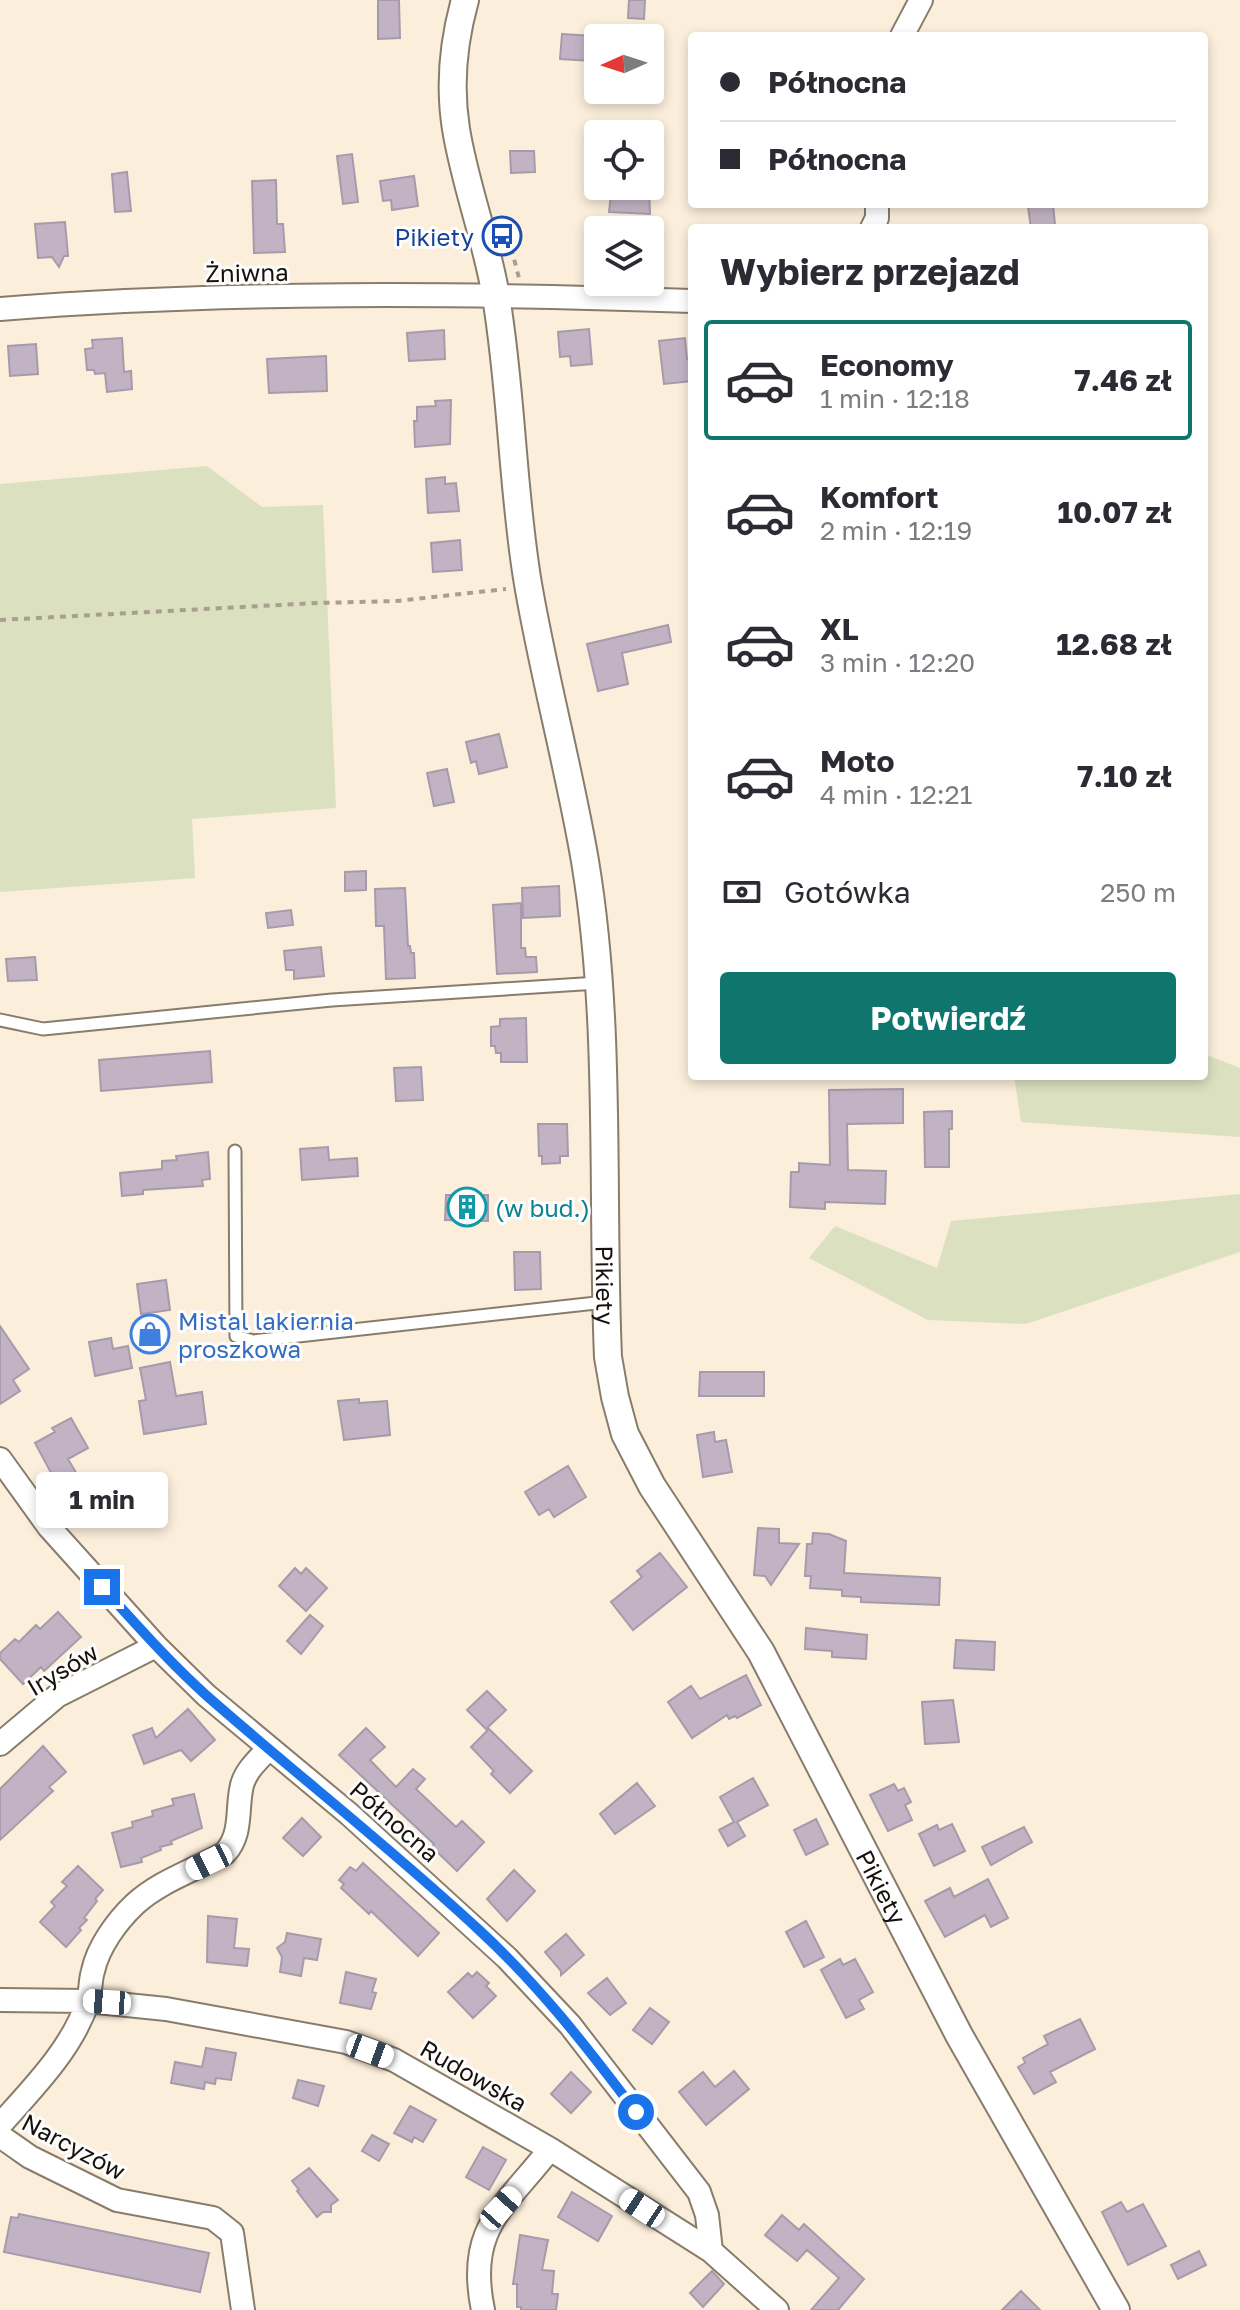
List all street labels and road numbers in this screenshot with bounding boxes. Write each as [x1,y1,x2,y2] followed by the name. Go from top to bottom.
[205,257,289,287] street label: Żniwna
[591,1245,621,1325] street label: Pikiety
[21,1637,103,1701] street label: Irysów
[344,1774,446,1868] street label: Północna
[851,1845,913,1929] street label: Pikiety
[416,2033,532,2117] street label: Rudowska
[17,2107,131,2185] street label: Narcyzów

